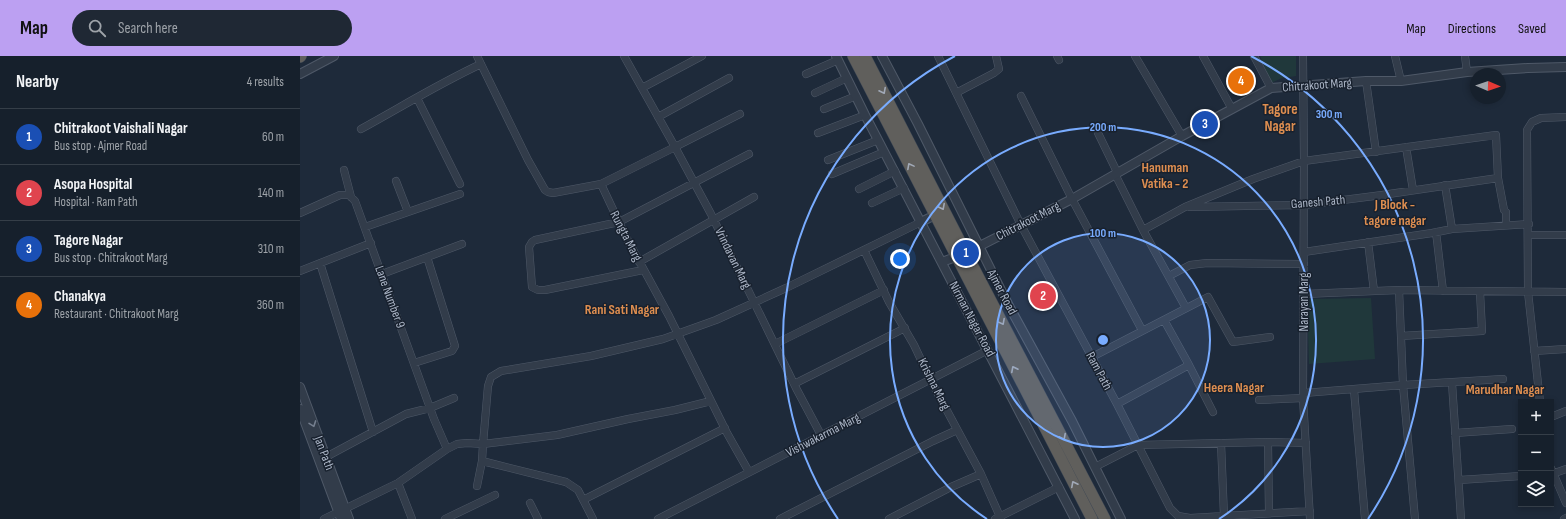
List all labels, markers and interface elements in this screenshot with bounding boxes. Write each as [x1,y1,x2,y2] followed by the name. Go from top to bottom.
[72,10,352,46] search box
[20,17,48,40] text: Map
[86,17,108,39] icon: search
[118,19,178,38] text: Search here
[1406,20,1426,37] text: Map
[1448,20,1496,37] text: Directions
[1518,20,1546,37] text: Saved
[1228,66,1254,96] pin: 4
[1470,68,1506,104] north arrow
[16,72,59,92] text: Nearby
[247,74,284,90] text: 4 results
[1282,75,1352,95] street label: Chitrakoot Marg
[878,86,886,94] one-way arrow
[1262,100,1298,136] district label: Tagore Nagar
[1316,107,1342,122] text: 300 m
[1192,109,1218,139] pin: 3
[54,119,188,138] text: Chitrakoot Vaishali Nagar
[1090,120,1116,135] text: 200 m
[26,129,32,145] text: 1
[262,129,284,145] text: 60 m
[54,138,147,154] text: Bus stop · Ajmer Road
[1142,159,1189,192] district label: Hanuman Vatika - 2
[908,163,915,170] one-way arrow
[54,175,132,194] text: Asopa Hospital
[26,185,32,201] text: 2
[258,185,284,201] text: 140 m
[1290,192,1346,212] street label: Ganesh Path
[54,194,138,210] text: Hospital · Ram Path
[1364,196,1427,229] district label: J Block - tagore nagar
[993,198,1063,244] street label: Chitrakoot Marg
[937,202,945,210] one-way arrow
[607,208,645,264] street label: Rungta Marg
[711,225,755,291] street label: Vrindavan Marg
[1090,226,1116,241] text: 100 m
[54,231,123,250] text: Tagore Nagar
[953,238,979,268] pin: 1
[26,241,32,257] text: 3
[258,241,284,257] text: 310 m
[890,249,910,269] your location
[54,250,168,266] text: Bus stop · Chitrakoot Marg
[371,264,409,331] street label: Lane Number 9
[983,266,1021,317] street label: Ajmer Road
[1296,273,1312,331] street label: Narayan Marg
[945,279,999,359] street label: Nirman Nagar Road
[1030,281,1056,311] pin: 2
[54,287,106,306] text: Chanakya
[26,297,32,313] text: 4
[257,297,284,313] text: 360 m
[585,301,660,318] district label: Rani Sati Nagar
[54,306,179,322] text: Restaurant · Chitrakoot Marg
[997,318,1005,325] one-way arrow
[1096,333,1110,347] centre of rings
[1082,349,1116,393] street label: Ram Path
[914,355,954,413] street label: Krishna Marg
[1011,366,1019,373] one-way arrow
[1204,379,1265,396] district label: Heera Nagar
[1466,381,1545,398] district label: Marudhar Nagar
[1518,399,1554,507] map controls
[1518,399,1554,435] button: +
[783,409,863,461] street label: Vishwakarma Marg
[309,420,317,427] one-way arrow
[310,433,338,472] street label: Jan Path
[1058,433,1066,440] one-way arrow
[1518,435,1554,471] button: −
[1518,471,1554,507] button: layers
[1071,481,1079,489] one-way arrow

